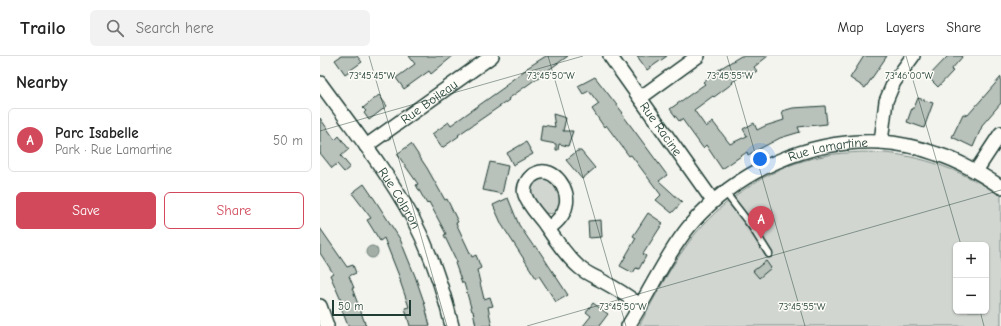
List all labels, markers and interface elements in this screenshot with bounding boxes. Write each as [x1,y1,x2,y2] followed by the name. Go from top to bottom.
[90,10,370,46] search box
[20,17,66,39] text: Trailo
[104,17,126,39] icon: search
[136,19,214,37] text: Search here
[837,19,864,36] text: Map
[886,19,924,36] text: Layers
[946,19,981,36] text: Share
[349,70,395,82] text: 73°45'45"W
[527,70,575,82] text: 73°45'50"W
[707,70,754,82] text: 73°45'55"W
[885,70,933,82] text: 73°46'00"W
[16,73,67,92] text: Nearby
[397,76,460,127] street label: Rue Boileau
[637,99,686,159] street label: Rue Racine
[55,124,139,142] text: Parc Isabelle
[26,133,34,148] text: A
[273,133,303,148] text: 50 m
[786,134,869,164] street label: Rue Lamartine
[55,142,172,157] text: Park · Rue Lamartine
[750,149,770,169] your location
[376,164,424,231] street label: Rue Colpron
[16,192,156,229] button: Save
[164,192,304,229] button: Share
[748,206,774,239] pin: A
[953,242,989,314] map controls
[953,242,989,278] button: +
[953,278,989,314] button: −
[332,298,411,317] scale bar
[338,300,363,313] text: 50 m
[599,301,647,313] text: 73°45'50"W
[779,301,826,313] text: 73°45'55"W

